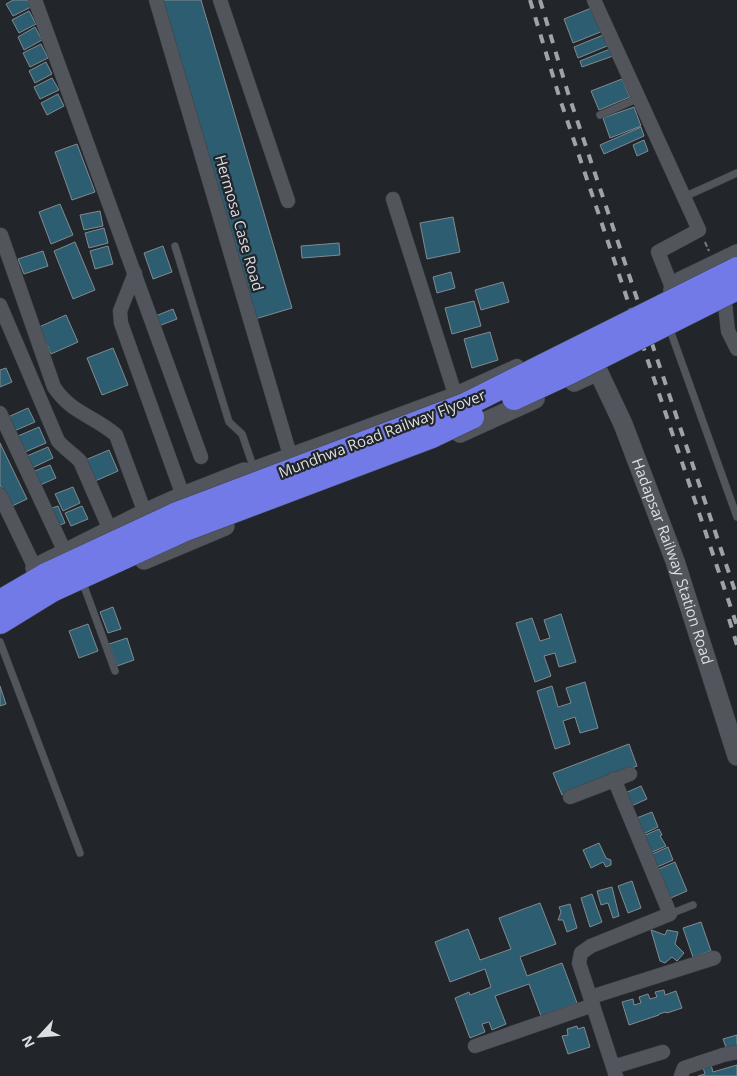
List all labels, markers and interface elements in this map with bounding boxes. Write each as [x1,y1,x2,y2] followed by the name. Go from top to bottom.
[211,152,269,293] street label: Hermosa Case Road
[275,384,488,482] street label: Mundhwa Road Railway Flyover
[628,455,718,667] street label: Hadapsar Railway Station Road
[15,1011,65,1061] north arrow
[17,1033,39,1051] text: N

